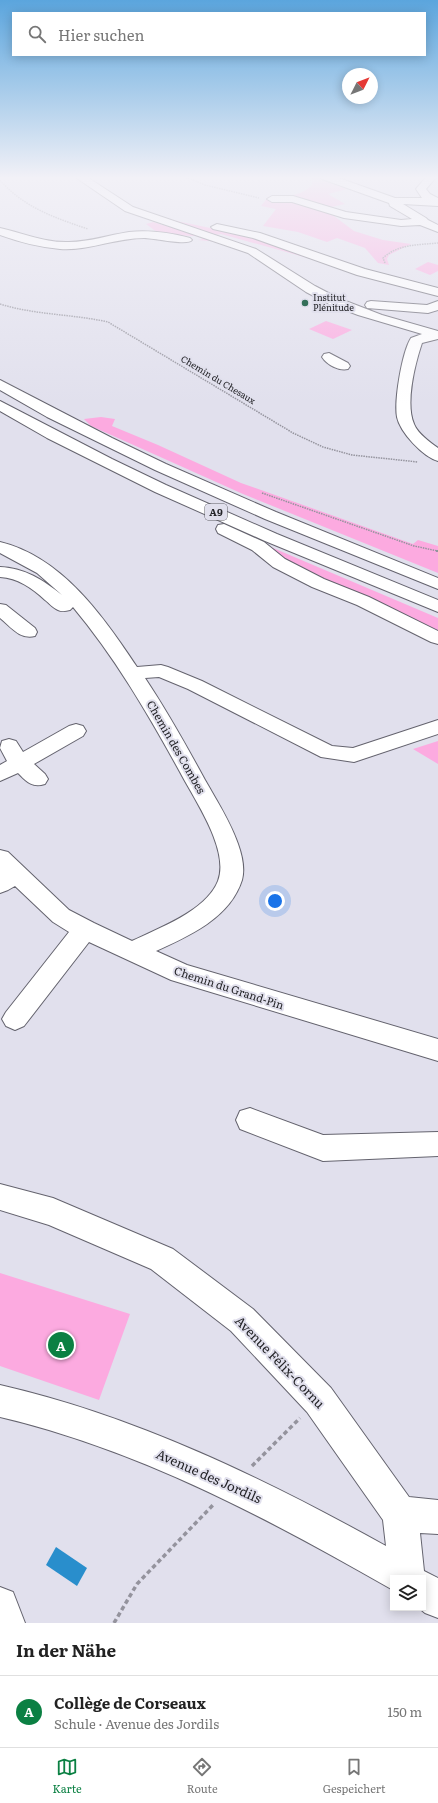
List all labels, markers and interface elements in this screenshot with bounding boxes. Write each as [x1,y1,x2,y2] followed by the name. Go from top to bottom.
[12,12,426,56] search box
[26,23,48,45] icon: search
[58,23,144,46] text: Hier suchen
[342,68,378,104] north arrow
[313,290,354,314] place label: Institut Plénitude
[300,298,310,308] marker: Institut Plénitude
[178,351,259,408] street label: Chemin du Chesaux
[205,504,227,520] road number: A9
[144,697,210,796] street label: Chemin des Combes
[265,891,285,911] your location
[172,962,286,1012] street label: Chemin du Grand-Pin
[231,1311,330,1412] street label: Avenue Félix-Cornu
[48,1330,74,1360] pin: A
[153,1444,265,1507] street label: Avenue des Jordils
[390,1575,426,1611] map controls
[390,1575,426,1611] button: layers
[16,1637,116,1662] text: In der Nähe
[54,1691,206,1714] text: Collège de Corseaux
[24,1702,34,1721] text: A
[387,1702,422,1721] text: 150 m
[54,1714,219,1733] text: Schule · Avenue des Jordils
[53,1756,82,1796] tab: Karte
[187,1756,218,1796] tab: Route
[323,1756,385,1796] tab: Gespeichert

